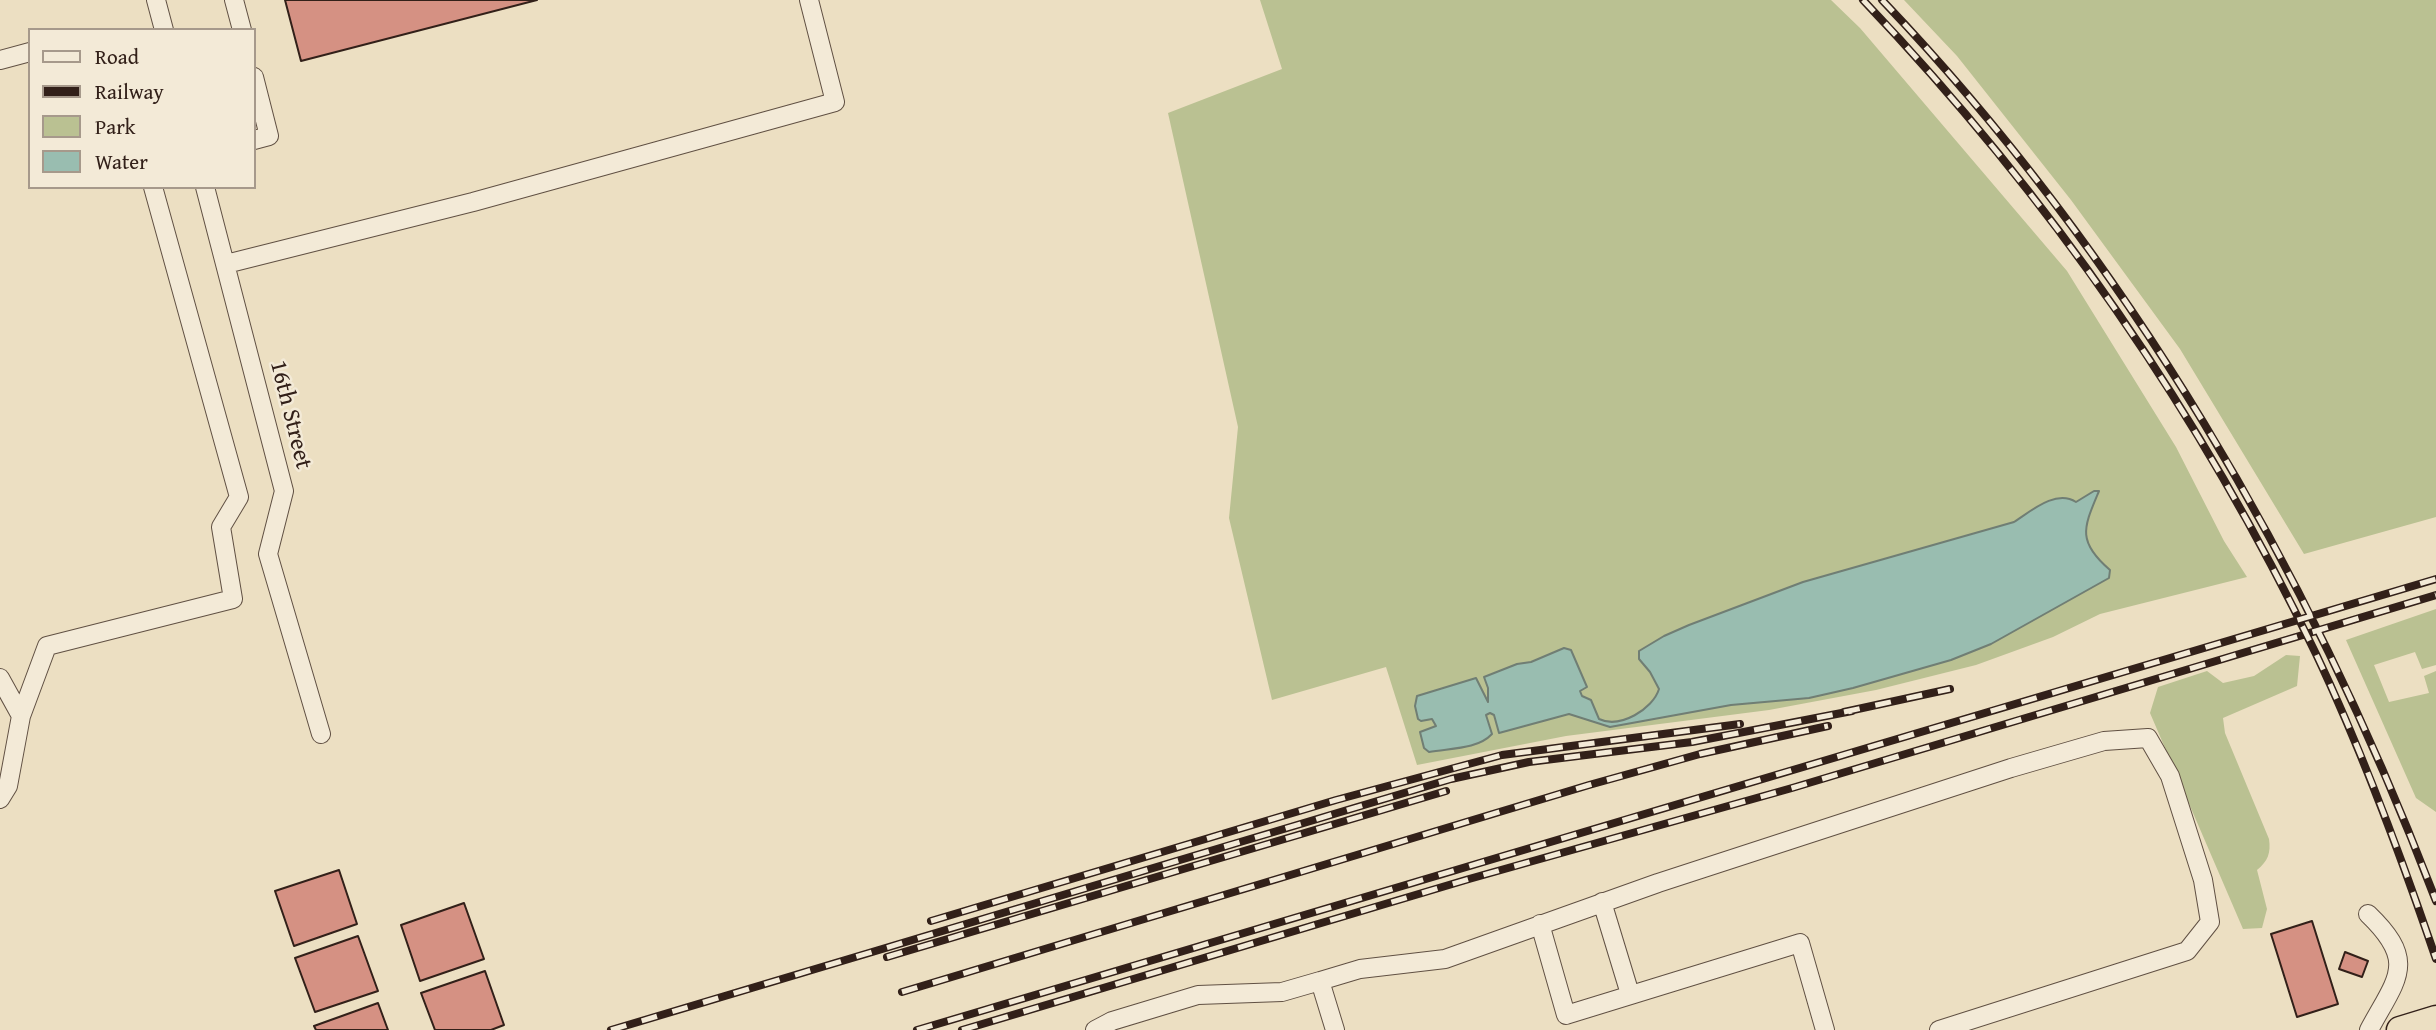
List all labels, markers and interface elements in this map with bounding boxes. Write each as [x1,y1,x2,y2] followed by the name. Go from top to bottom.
[28,28,256,189] legend
[95,41,139,72] text: Road
[95,76,164,107] text: Railway
[95,111,136,142] text: Park
[95,146,148,177] text: Water
[263,358,317,472] street label: 16th Street

